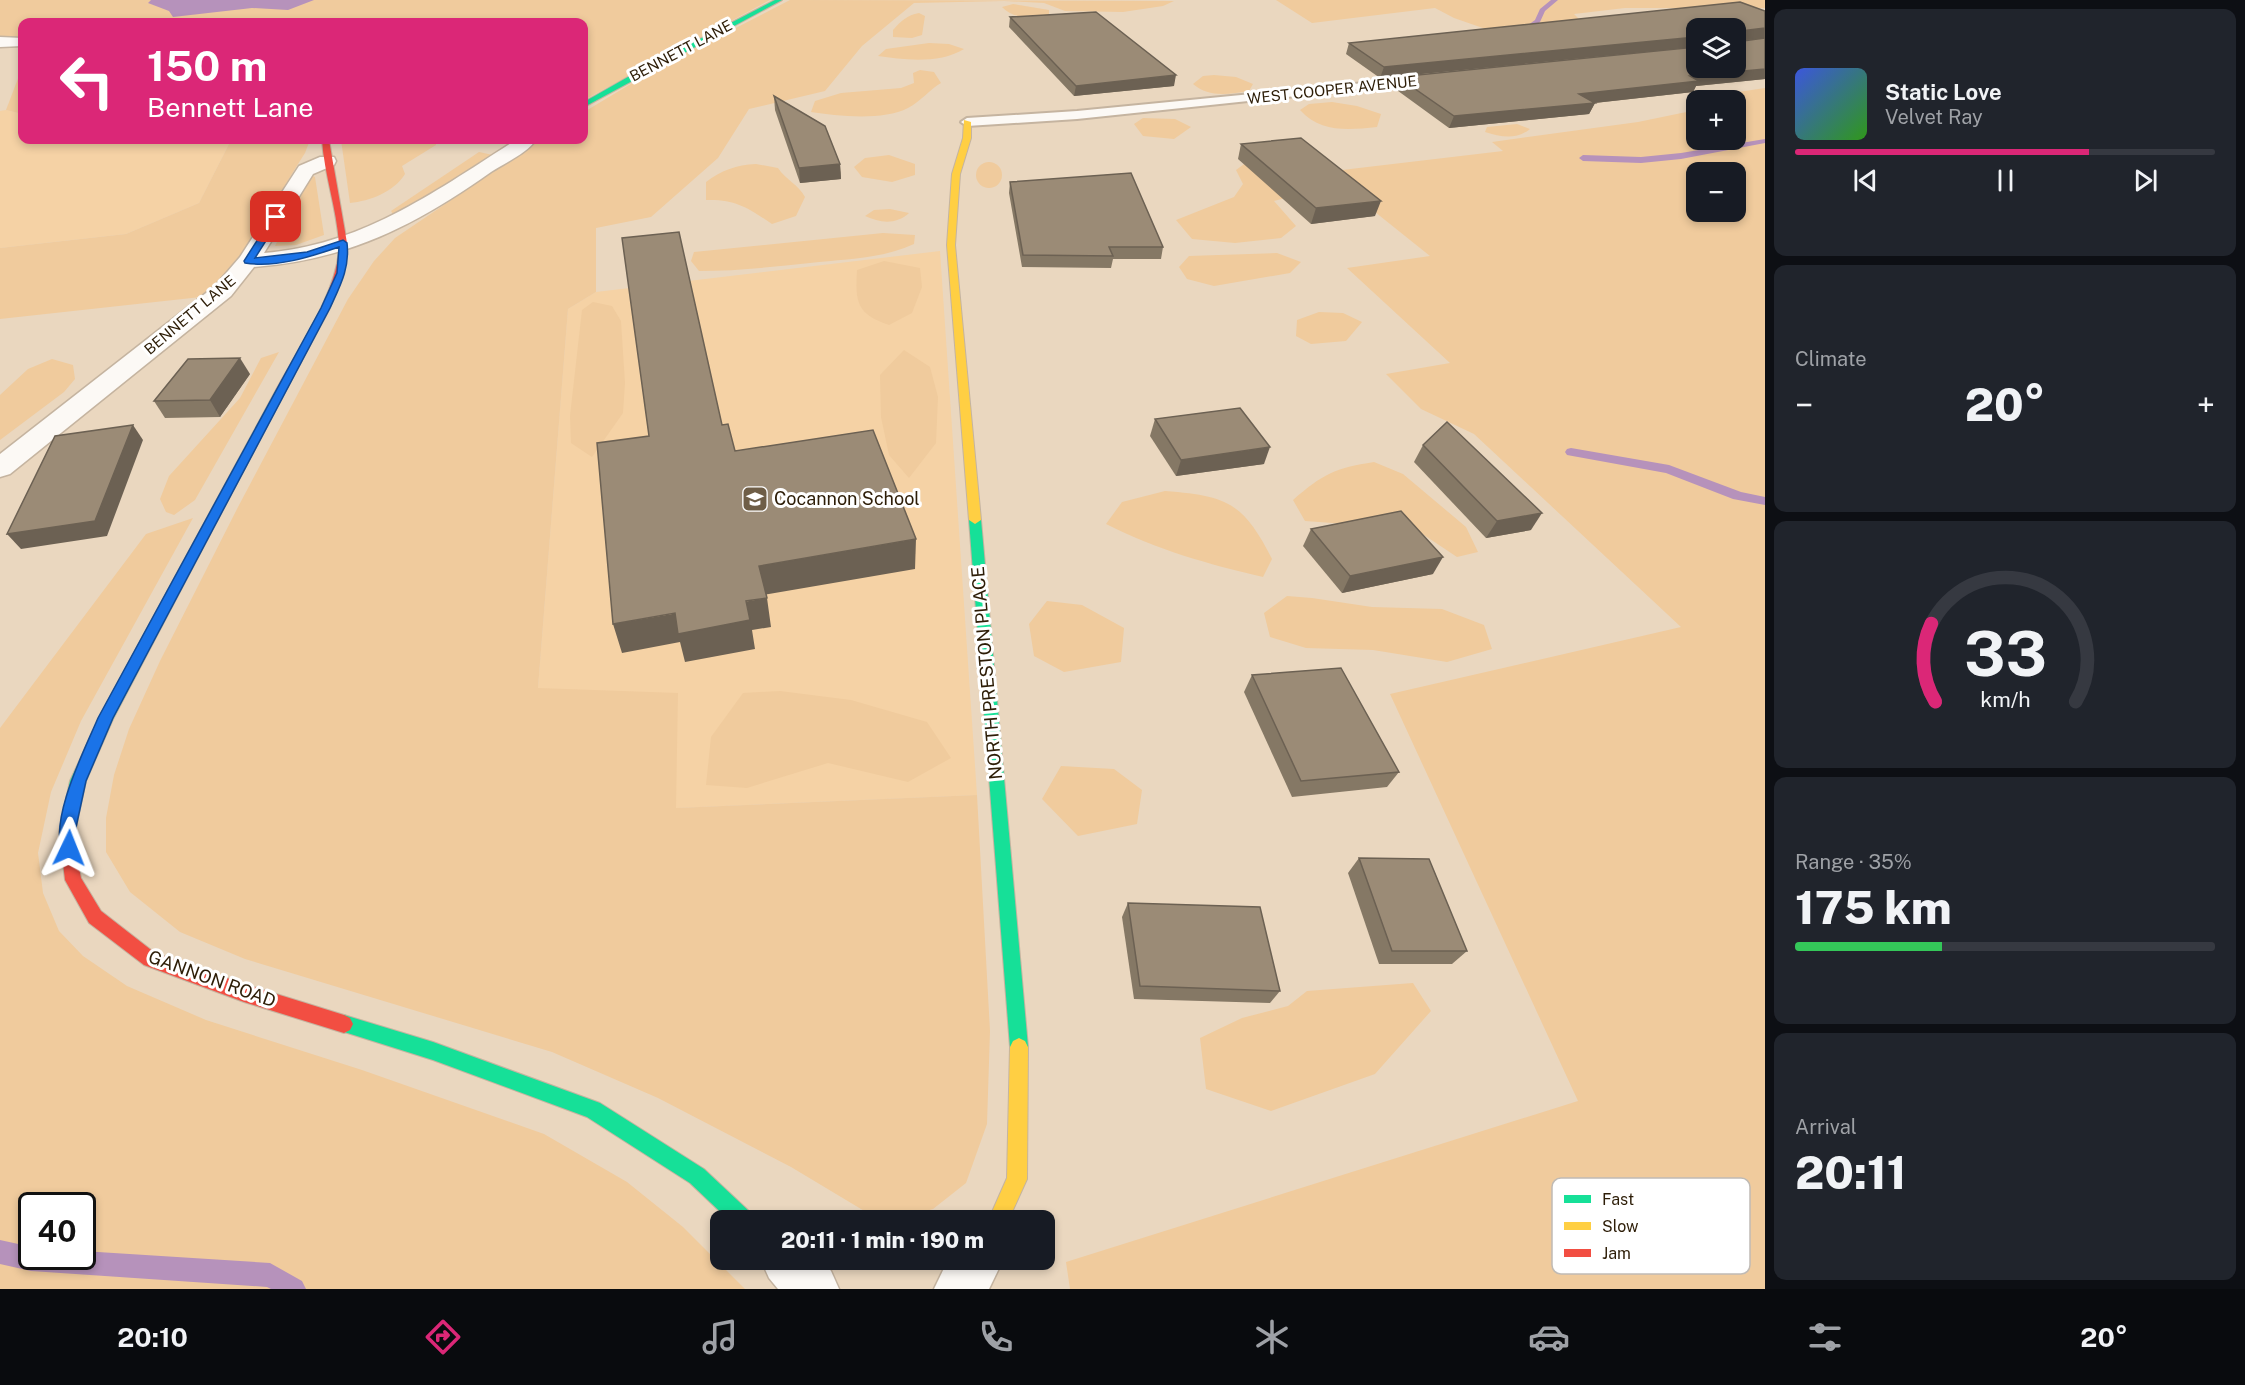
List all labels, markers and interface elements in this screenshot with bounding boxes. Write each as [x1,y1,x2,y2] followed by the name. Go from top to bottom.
[627,16,735,85] street label: BENNETT LANE
[1686,18,1746,222] map controls
[1686,18,1746,78] button: layers
[147,41,267,90] text: 150 m
[48,42,126,120] icon: left
[1246,72,1418,107] street label: WEST COOPER AVENUE
[1885,79,2002,105] text: Static Love
[1686,90,1746,150] button: +
[147,91,314,123] text: Bennett Lane
[1885,105,1983,129] text: Velvet Ray
[1686,162,1746,222] button: −
[1849,164,1882,197] icon: previous
[1989,164,2022,197] icon: pause
[2129,164,2162,197] icon: next
[250,191,301,242] pin
[259,200,292,233] icon: arrive
[141,272,239,358] street label: BENNETT LANE
[1795,347,1867,371] text: Climate
[1965,378,2045,431] text: 20°
[1795,386,1813,424] text: −
[2197,386,2215,424] text: +
[740,484,770,514] school or university icon: Cocannon School
[774,488,920,509] place label: Cocannon School
[967,566,1006,780] street label: NORTH PRESTON PLACE
[1964,617,2046,690] text: 33
[1980,687,2030,712] text: km/h
[37,816,101,880] position arrow
[1795,850,1912,874] text: Range · 35%
[1795,881,1952,934] text: 175 km
[146,946,279,1011] street label: GANNON ROAD
[1795,1115,1857,1139] text: Arrival
[1795,1146,1907,1199] text: 20:11
[1552,1178,1750,1274] legend
[1602,1190,1634,1209] text: Fast
[18,1192,96,1270] speed limit sign: 40
[1602,1217,1639,1236] text: Slow
[781,1227,984,1253] text: 20:11 · 1 min · 190 m
[1602,1244,1631,1263] text: Jam
[422,1316,464,1358] icon: directions
[699,1316,741,1358] icon: music
[975,1316,1017,1358] icon: phone
[1251,1316,1293,1358] icon: climate
[1528,1316,1570,1358] icon: car
[1804,1316,1846,1358] icon: filters
[117,1321,188,1353] text: 20:10
[2080,1321,2128,1353] text: 20°

